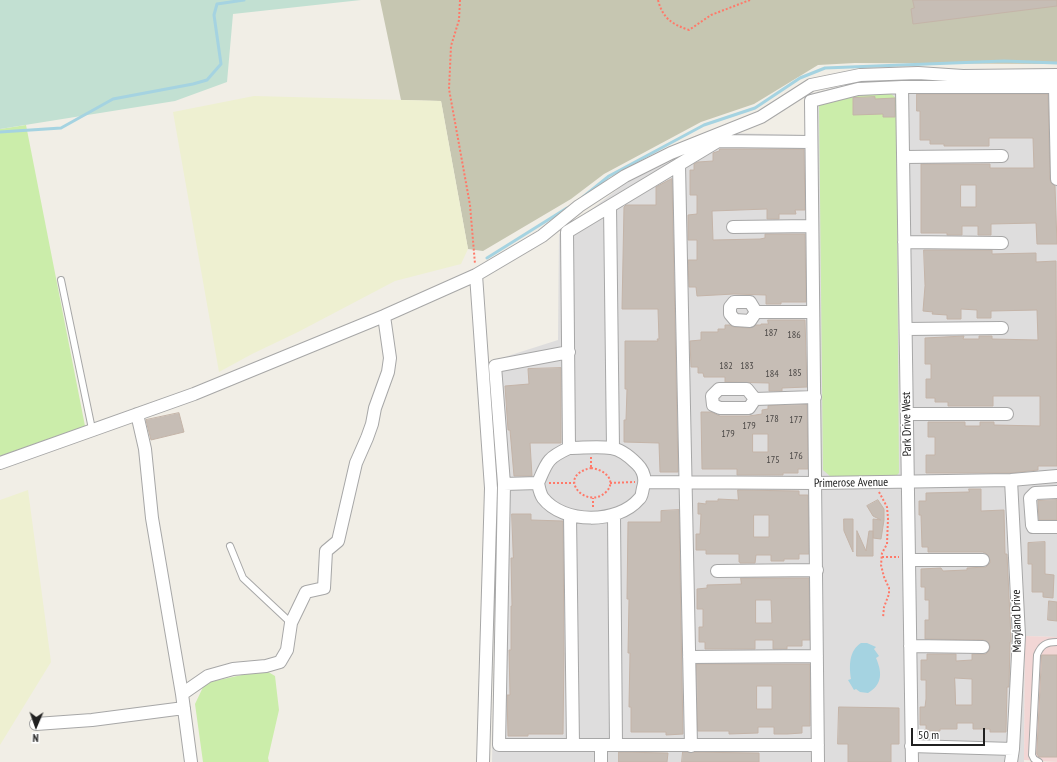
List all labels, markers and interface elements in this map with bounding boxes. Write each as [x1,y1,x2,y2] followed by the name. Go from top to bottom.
[764,327,778,339] house number: 187
[787,329,801,341] house number: 186
[719,360,733,372] house number: 182
[740,360,754,372] house number: 183
[788,367,802,379] house number: 185
[765,368,779,380] house number: 184
[899,392,915,456] street label: Park Drive West
[765,413,779,425] house number: 178
[789,414,803,426] house number: 177
[742,420,756,432] house number: 179
[721,428,735,440] house number: 179
[789,450,803,462] house number: 176
[766,454,780,466] house number: 175
[814,475,888,491] street label: Primerose Avenue
[1009,590,1025,652] street label: Maryland Drive
[16,706,56,746] north arrow
[913,720,987,746] scale bar
[918,727,939,742] text: 50 m
[32,731,39,745] text: N

